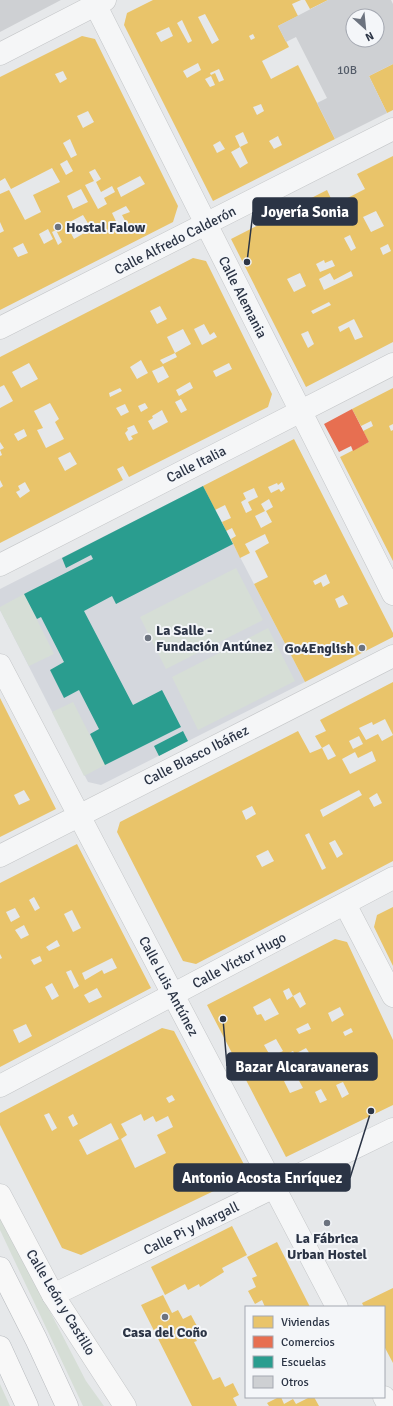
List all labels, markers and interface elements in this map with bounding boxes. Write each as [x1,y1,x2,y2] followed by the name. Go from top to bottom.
[345,8,385,48] north arrow
[363,29,376,44] text: N
[337,63,357,78] house number: 10B
[253,198,357,225] callout: Joyería Sonia
[112,202,239,278] street label: Calle Alfredo Calderón
[261,203,349,221] text: Joyería Sonia
[66,219,146,236] place label: Hostal Falow
[53,222,63,232] marker: Hostal Falow
[215,253,270,341] street label: Calle Alemania
[164,442,229,487] street label: Calle Italia
[156,622,272,655] place label: La Salle - Fundación Antúnez
[143,633,153,643] marker: La Salle - Fundación Antúnez
[285,640,354,657] place label: Go4English
[357,643,367,653] marker: Go4English
[141,722,252,789] street label: Calle Blasco Ibáñez
[189,929,289,992] street label: Calle Víctor Hugo
[135,933,202,1039] street label: Calle Luis Antúnez
[227,1053,377,1080] callout: Bazar Alcaravaneras
[235,1058,369,1076] text: Bazar Alcaravaneras
[174,1164,350,1191] callout: Antonio Acosta Enríquez
[182,1169,342,1187] text: Antonio Acosta Enríquez
[141,1198,242,1259] street label: Calle Pi y Margall
[322,1218,332,1228] marker: La Fábrica Urban Hostel
[287,1230,368,1263] place label: La Fábrica Urban Hostel
[22,1246,99,1358] street label: Calle León y Castillo
[245,1306,385,1398] legend
[160,1312,170,1322] marker: Casa del Coño
[281,1315,330,1330] text: Viviendas
[123,1324,207,1341] place label: Casa del Coño
[281,1335,335,1350] text: Comercios
[281,1355,326,1370] text: Escuelas
[281,1375,309,1390] text: Otros

